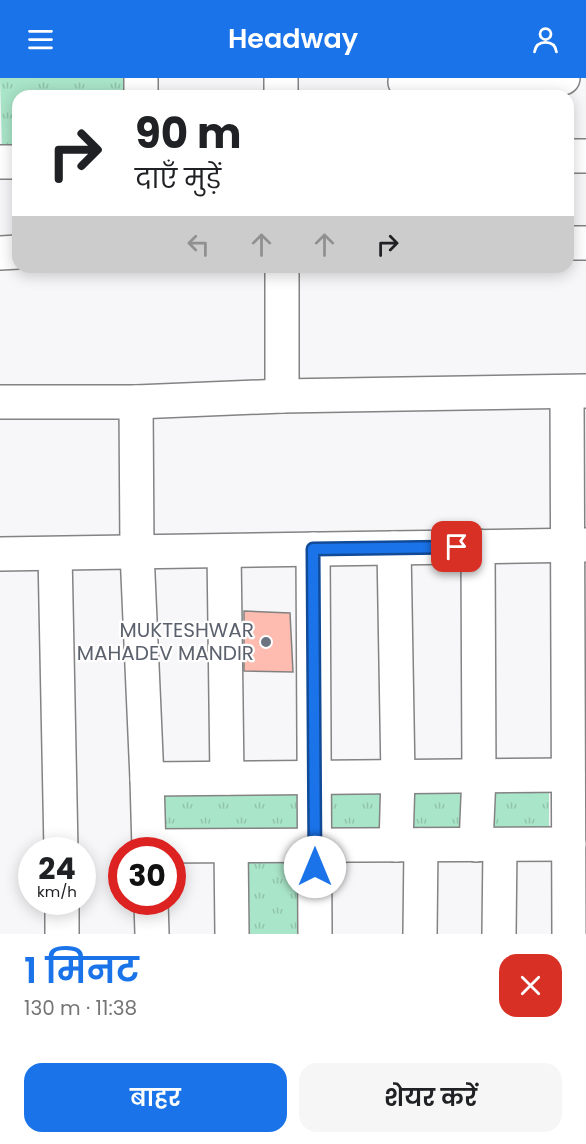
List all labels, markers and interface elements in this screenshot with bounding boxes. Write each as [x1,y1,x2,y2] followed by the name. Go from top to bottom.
[228,20,358,57] text: Headway
[24,23,57,56] icon: menu
[529,23,562,56] icon: person
[135,104,242,163] text: 90 m
[36,114,114,192] icon: right
[135,160,221,197] text: दाएँ मुड़ें
[182,228,215,261] icon: left
[245,228,278,261] icon: ahead
[308,228,341,261] icon: ahead
[371,228,404,261] icon: right
[431,521,482,572] pin
[440,530,473,563] icon: arrive
[77,616,254,667] place label: MUKTESHWAR MAHADEV MANDIR
[259,635,273,649] marker: MUKTESHWAR MAHADEV MANDIR
[283,835,347,899] position arrow
[108,837,186,915] speed limit sign: 30
[38,847,76,890] text: 24
[37,881,77,902] text: km/h
[24,945,139,996] text: 1 मिनट
[499,954,562,1017] button: close
[24,994,137,1022] text: 130 m · 11:38
[24,1063,287,1132] button: बाहर
[299,1063,562,1132] button: शेयर करें

